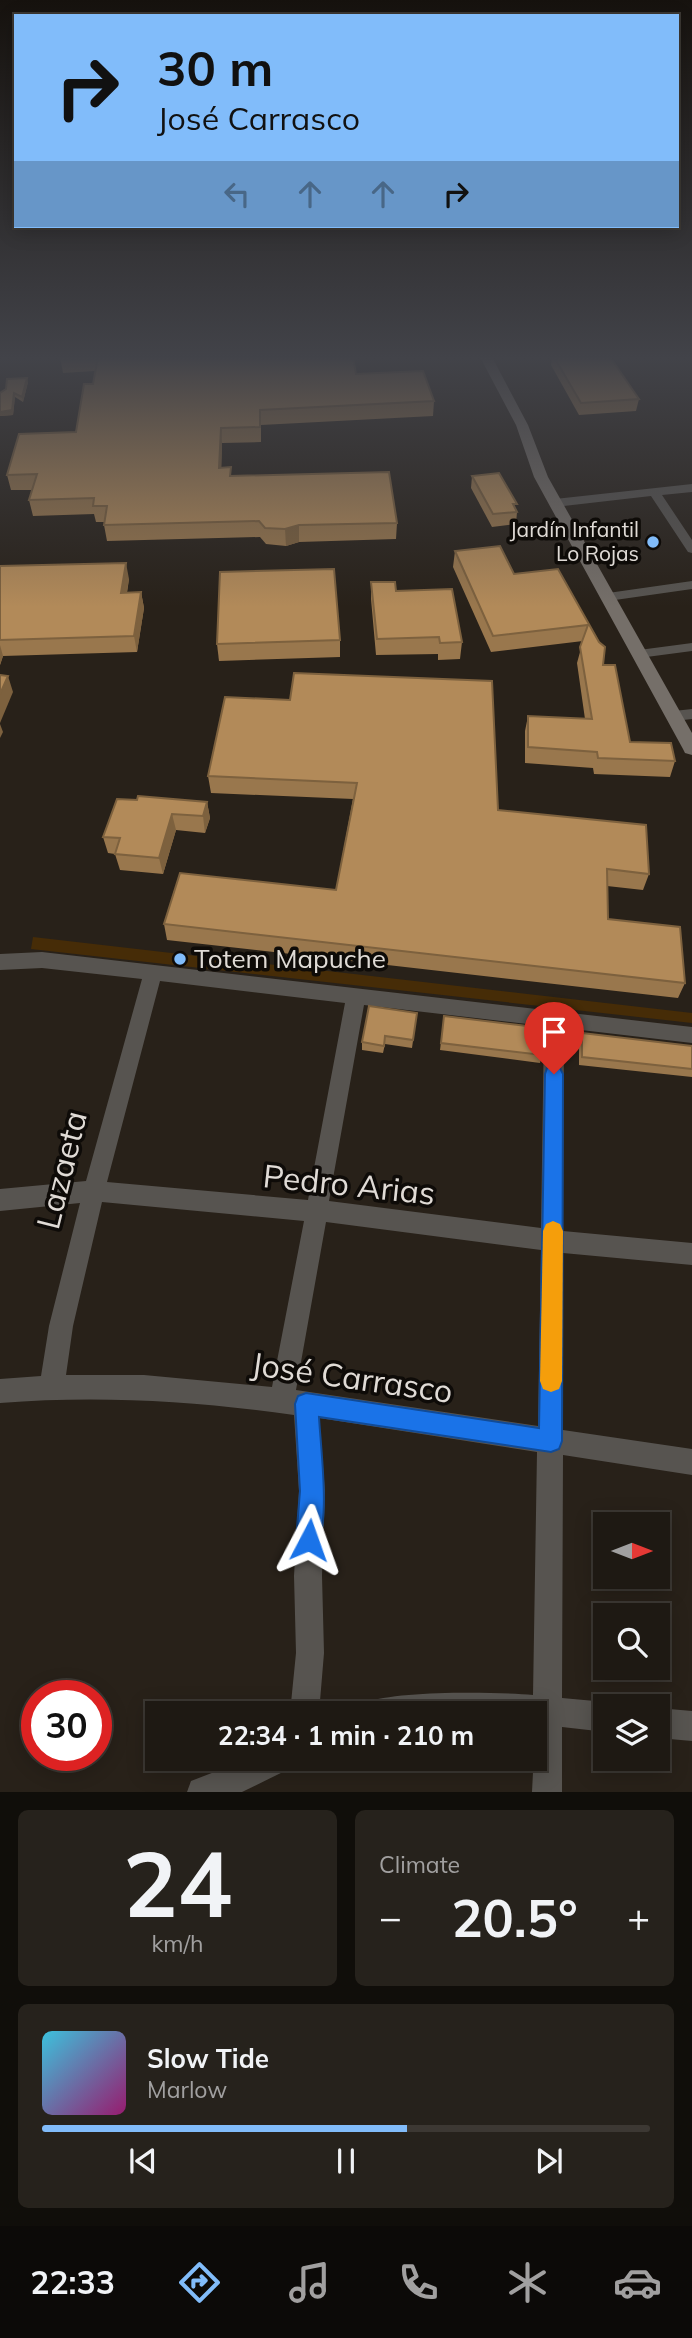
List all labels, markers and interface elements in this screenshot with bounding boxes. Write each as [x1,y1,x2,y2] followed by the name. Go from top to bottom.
[157,37,273,98] text: 30 m
[42,42,133,133] icon: right
[157,98,360,138] text: José Carrasco
[218,175,256,213] icon: left
[291,175,329,213] icon: ahead
[364,175,402,213] icon: ahead
[437,175,475,213] icon: right
[510,516,639,566] place label: Jardín Infantil Lo Rojas
[645,534,661,550] marker: Jardín Infantil Lo Rojas
[194,942,386,975] place label: Totem Mapuche
[172,951,188,967] marker: Totem Mapuche
[524,1002,584,1074] pin
[535,1013,573,1051] icon: arrive
[27,1107,95,1233] street label: Lazaeta
[261,1155,437,1213] street label: Pedro Arias
[249,1343,455,1411] street label: José Carrasco
[272,1503,346,1577] position arrow
[593,1512,670,1589] north arrow
[593,1512,670,1771] map controls
[593,1603,670,1680] button: search
[21,1680,112,1771] speed limit sign: 30
[593,1694,670,1771] button: layers
[218,1719,474,1752] text: 22:34 · 1 min · 210 m
[123,1826,232,1940] text: 24
[379,1850,460,1879] text: Climate
[451,1885,578,1950] text: 20.5°
[379,1893,402,1941] text: −
[627,1893,650,1941] text: +
[151,1929,204,1958] text: km/h
[147,2042,269,2075] text: Slow Tide
[147,2075,227,2104] text: Marlow
[124,2142,162,2180] icon: previous
[327,2142,365,2180] icon: pause
[530,2142,568,2180] icon: next
[175,2258,224,2307] icon: directions
[285,2258,334,2307] icon: music
[394,2258,443,2307] icon: phone
[503,2258,552,2307] icon: climate
[613,2258,662,2307] icon: car
[30,2262,115,2302] text: 22:33

